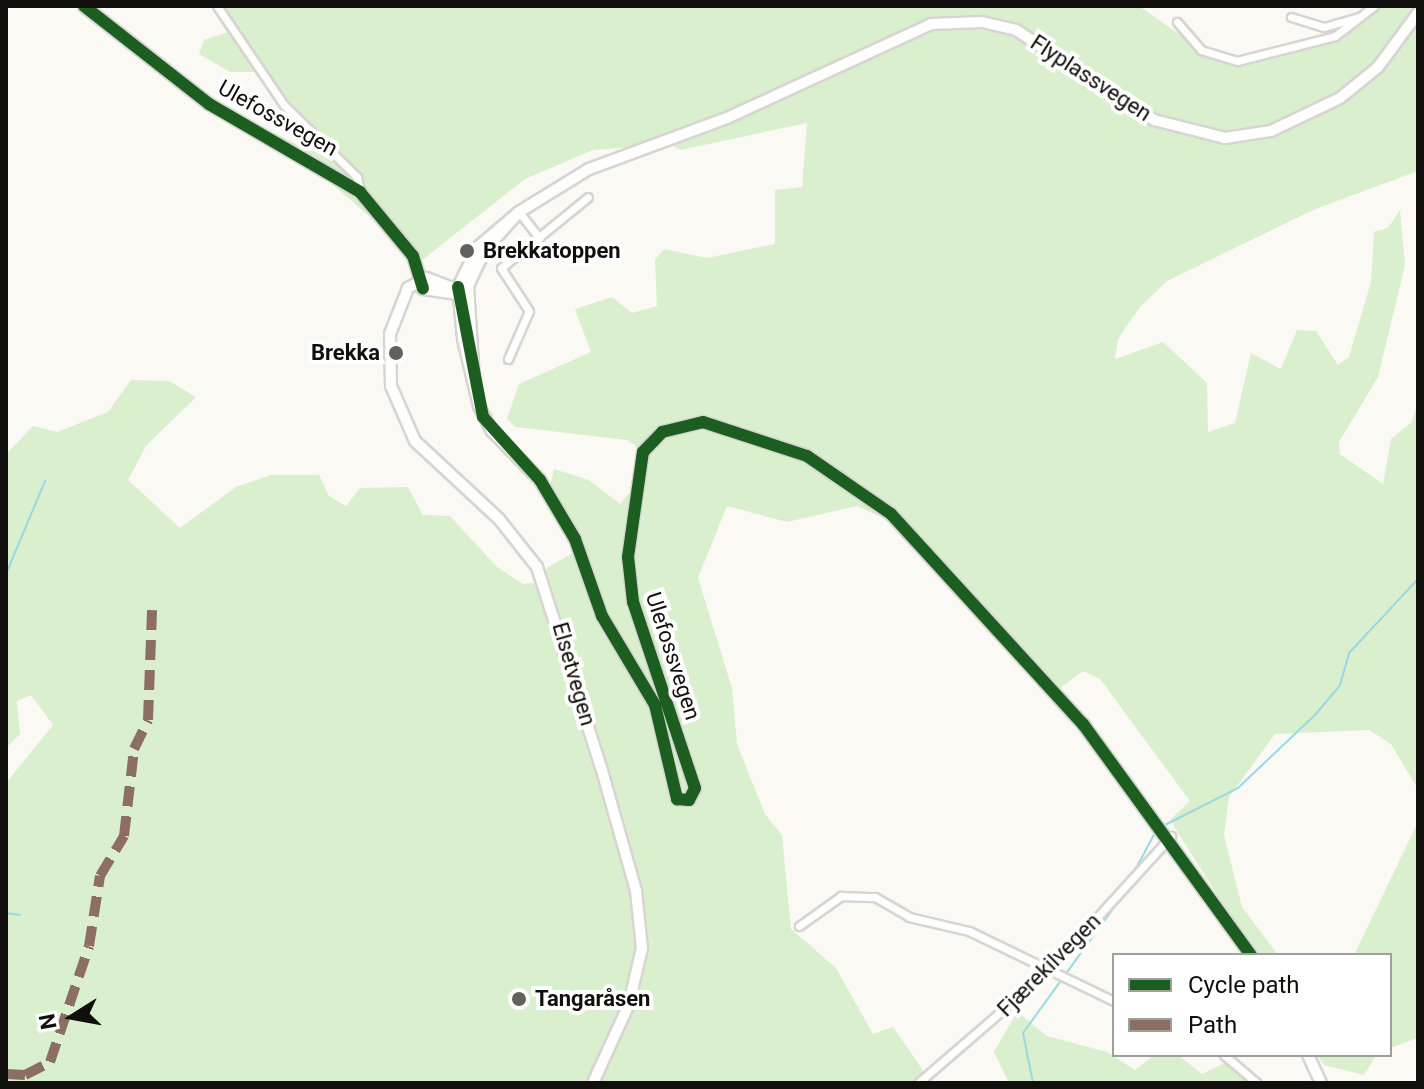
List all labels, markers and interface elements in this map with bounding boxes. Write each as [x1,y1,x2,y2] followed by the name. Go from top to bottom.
[1026,29,1156,127] street label: Flyplassvegen
[214,74,342,162] street label: Ulefossvegen
[483,238,621,264] place label: Brekkatoppen
[458,242,476,260] marker: Brekkatoppen
[311,340,380,366] place label: Brekka
[387,344,405,362] marker: Brekka
[640,589,706,723] street label: Ulefossvegen
[547,619,601,729] street label: Elsetvegen
[992,908,1106,1022] street label: Fjærekilvegen
[1112,953,1392,1057] legend
[1188,971,1300,999] text: Cycle path
[32,977,112,1057] north arrow
[535,986,650,1012] place label: Tangaråsen
[510,990,528,1008] marker: Tangaråsen
[1188,1011,1237,1039] text: Path
[34,1012,62,1032] text: N

